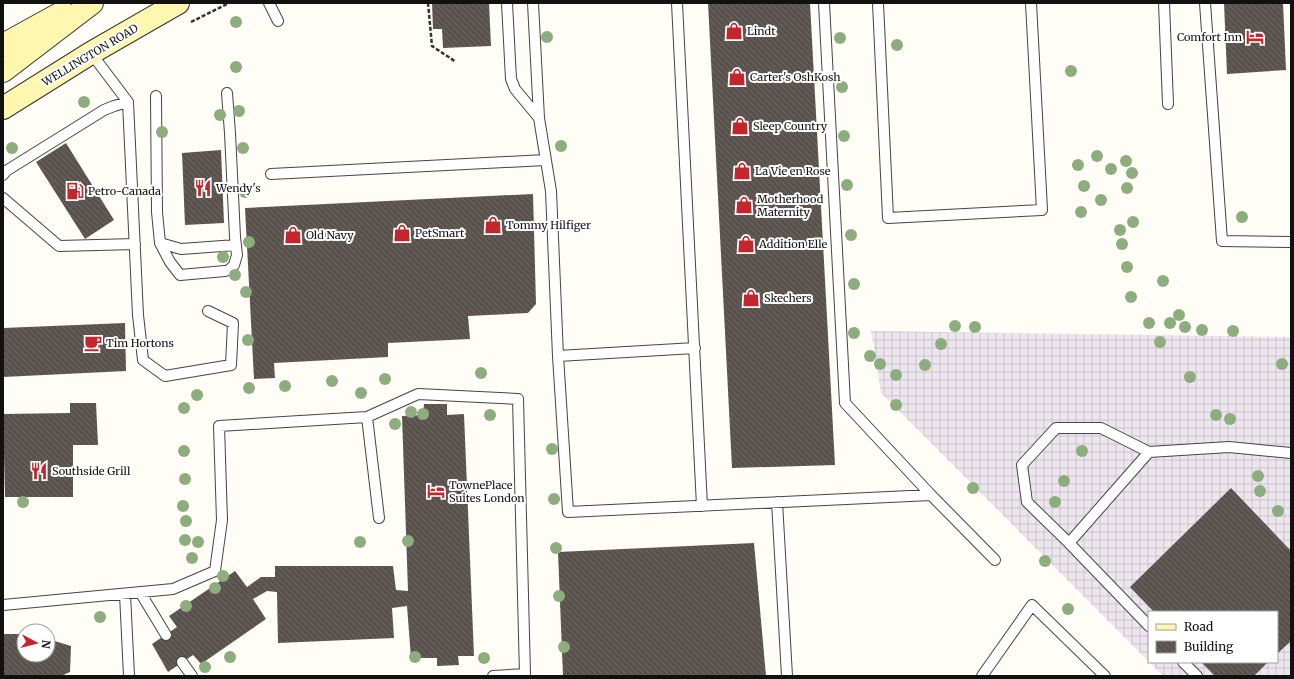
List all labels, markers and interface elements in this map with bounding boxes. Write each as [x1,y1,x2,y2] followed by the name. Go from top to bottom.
[38,21,141,90] street label: WELLINGTON ROAD
[724,21,744,41] shop icon: Lindt
[747,24,776,38] place label: Lindt
[1245,27,1265,47] hotel icon: Comfort Inn
[1177,30,1243,44] place label: Comfort Inn
[727,67,747,87] shop icon: Carter's OshKosh
[750,70,841,84] place label: Carter's OshKosh
[730,116,750,136] shop icon: Sleep Country
[753,119,828,133] place label: Sleep Country
[732,161,752,181] shop icon: La Vie en Rose
[755,164,831,178] place label: La Vie en Rose
[193,178,213,198] restaurant icon: Wendy's
[65,181,85,201] fuel station icon: Petro-Canada
[215,181,261,195] place label: Wendy's
[88,184,161,198] place label: Petro-Canada
[757,192,824,219] place label: Motherhood Maternity
[734,195,754,215] shop icon: Motherhood Maternity
[483,215,503,235] shop icon: Tommy Hilfiger
[506,218,591,232] place label: Tommy Hilfiger
[392,223,412,243] shop icon: PetSmart
[283,225,303,245] shop icon: Old Navy
[415,226,465,240] place label: PetSmart
[306,228,354,242] place label: Old Navy
[736,234,756,254] shop icon: Addition Elle
[758,237,828,251] place label: Addition Elle
[741,288,761,308] shop icon: Skechers
[764,291,812,305] place label: Skechers
[83,333,103,353] cafe icon: Tim Hortons
[106,336,174,350] place label: Tim Hortons
[29,461,49,481] restaurant icon: Southside Grill
[52,464,131,478] place label: Southside Grill
[449,478,525,505] place label: TownePlace Suites London
[426,481,446,501] hotel icon: TownePlace Suites London
[1148,611,1278,663] legend
[1184,619,1213,634] text: Road
[16,623,56,663] north arrow
[38,639,53,650] text: N
[1184,639,1234,654] text: Building

